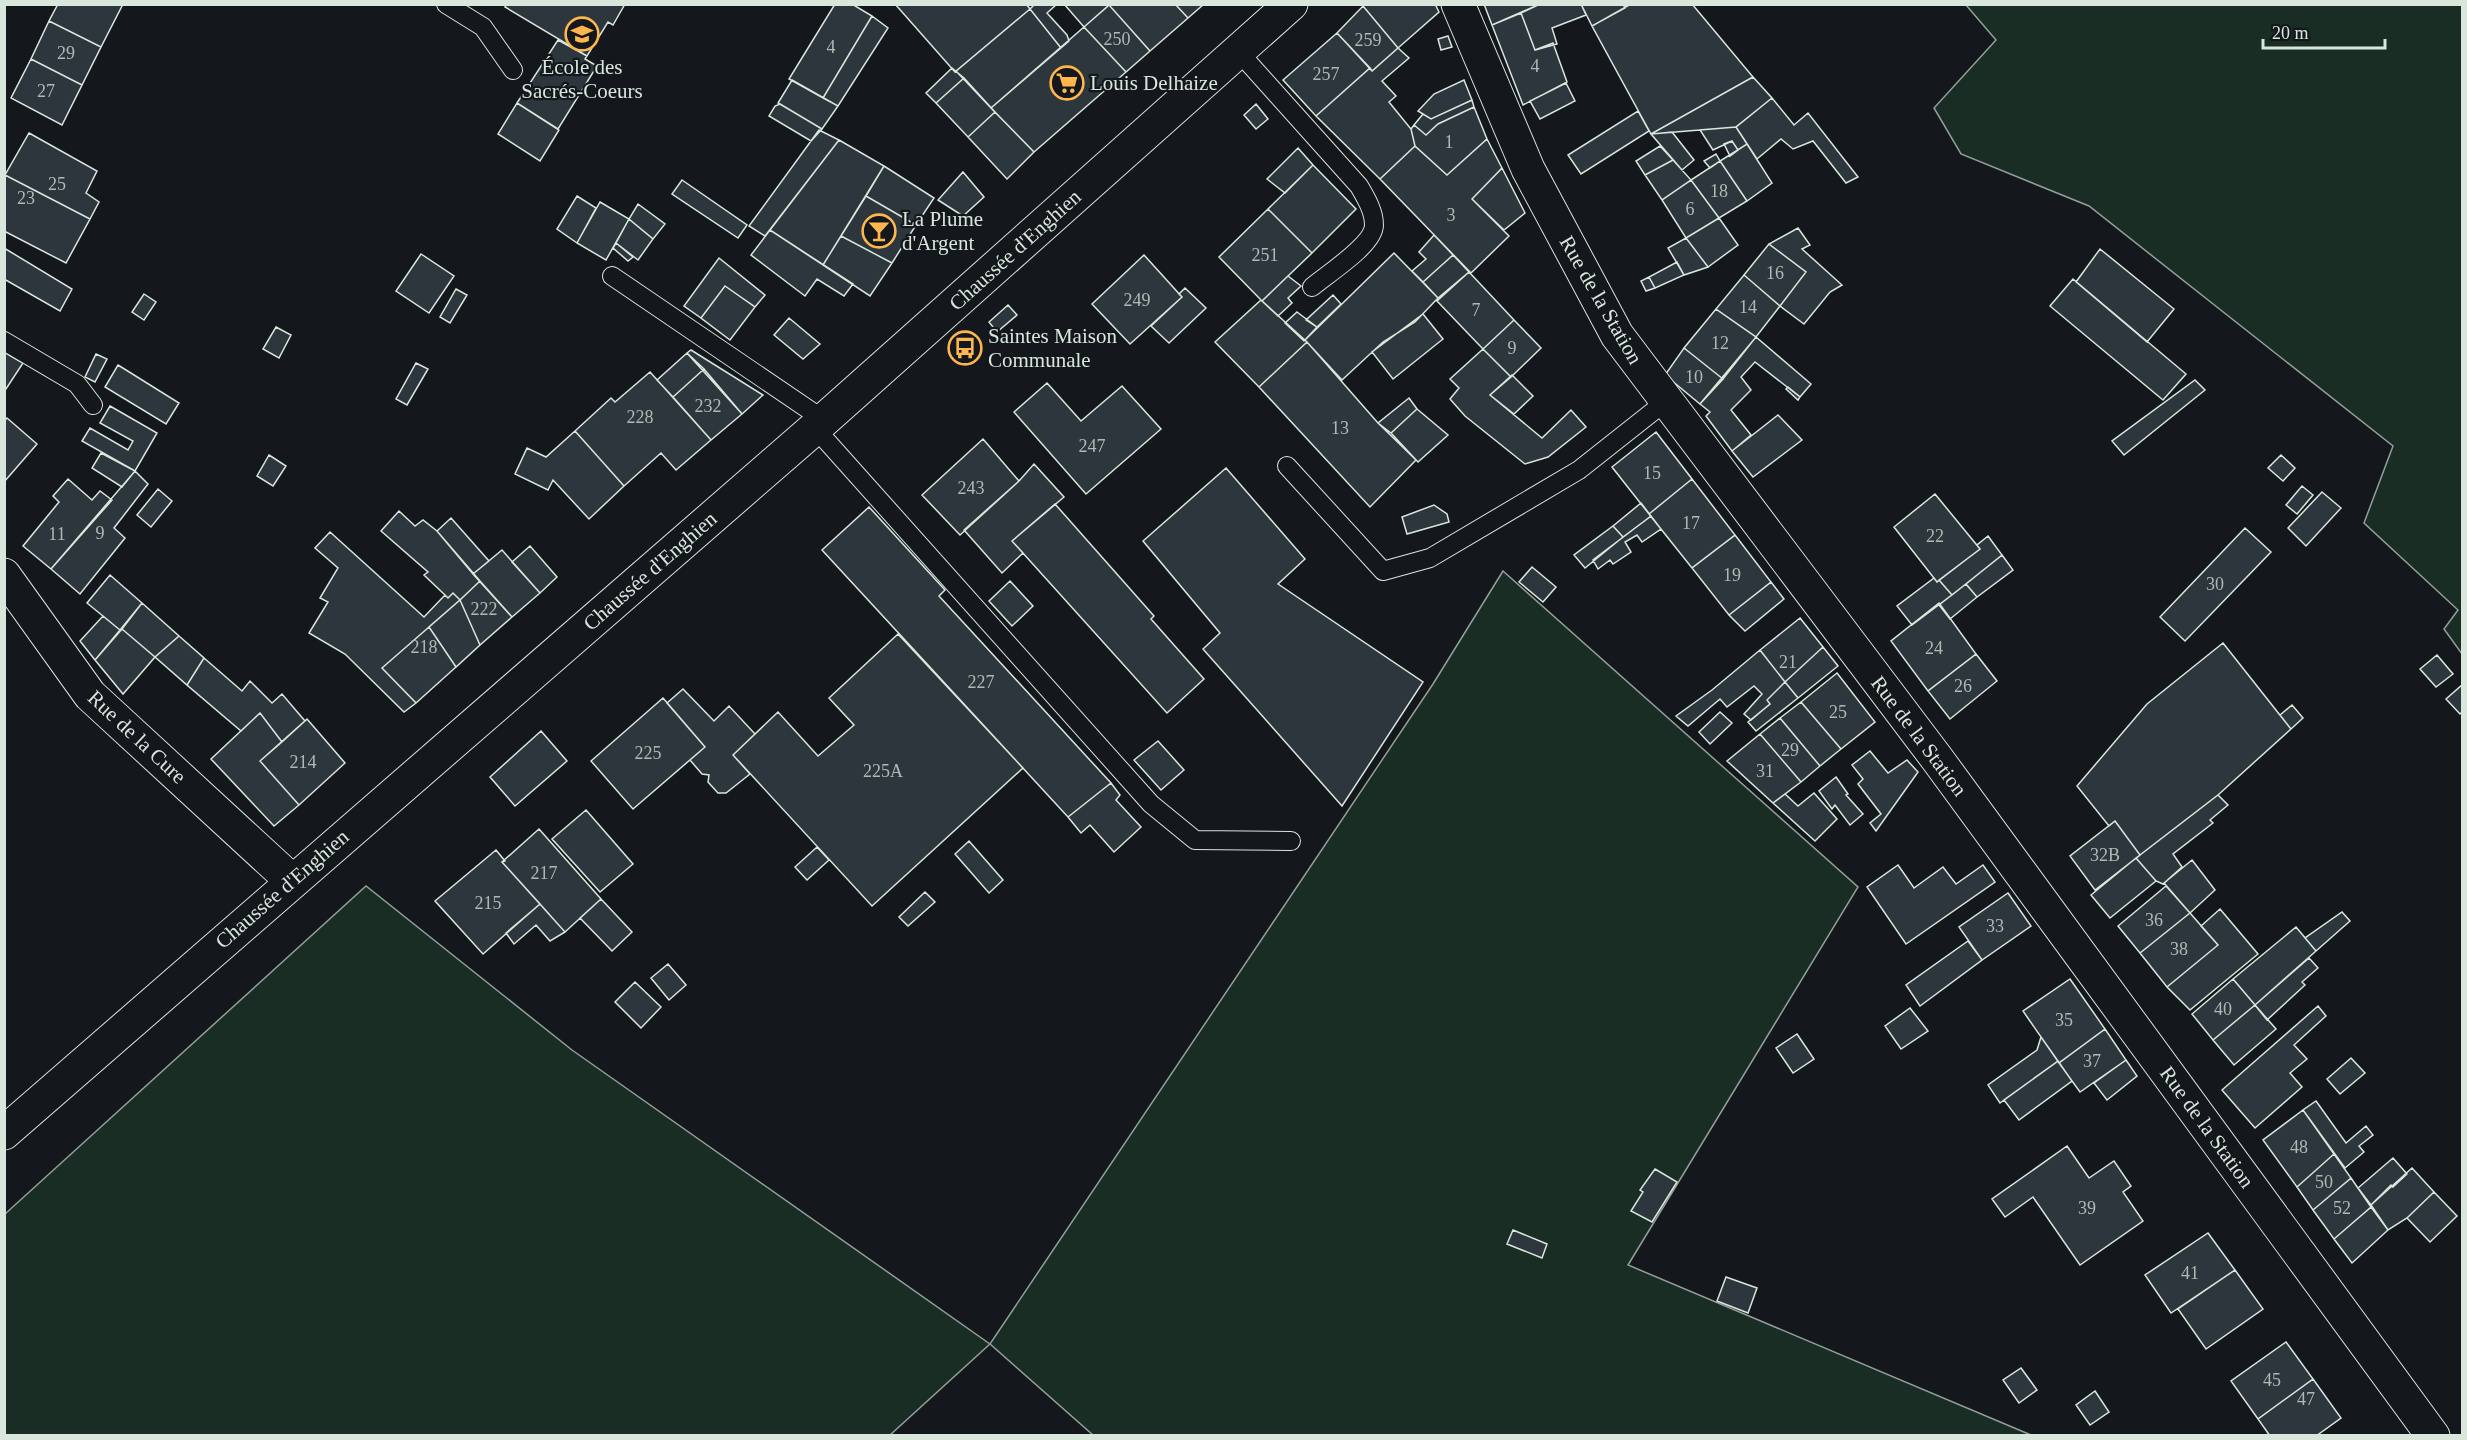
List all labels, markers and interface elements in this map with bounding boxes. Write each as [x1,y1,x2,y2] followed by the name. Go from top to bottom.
[2263,12,2384,50] scale bar
[564,16,600,52] school or university icon: École des Sacrés-Coeurs
[2272,23,2309,43] text: 20 m
[1104,29,1131,49] house number: 250
[1355,30,1382,50] house number: 259
[827,37,836,57] house number: 4
[57,43,75,63] house number: 29
[521,55,643,103] place label: École des Sacrés-Coeurs
[1531,56,1540,76] house number: 4
[1313,64,1340,84] house number: 257
[1049,65,1085,101] supermarket icon: Louis Delhaize
[1090,71,1218,95] place label: Louis Delhaize
[37,81,55,101] house number: 27
[1445,132,1454,152] house number: 1
[48,174,66,194] house number: 25
[1710,181,1728,201] house number: 18
[944,184,1086,315] street label: Chaussée d'Enghien
[17,188,35,208] house number: 23
[1686,199,1695,219] house number: 6
[1447,205,1456,225] house number: 3
[902,207,983,255] place label: La Plume d'Argent
[861,213,897,249] bar icon: La Plume d'Argent
[1555,232,1648,369] street label: Rue de la Station
[1252,245,1279,265] house number: 251
[1766,263,1784,283] house number: 16
[1124,290,1151,310] house number: 249
[1739,297,1757,317] house number: 14
[1472,300,1481,320] house number: 7
[988,324,1117,372] place label: Saintes Maison Communale
[947,330,983,366] bus stop icon: Saintes Maison Communale
[1711,333,1729,353] house number: 12
[1508,338,1517,358] house number: 9
[1685,367,1703,387] house number: 10
[695,396,722,416] house number: 232
[627,407,654,427] house number: 228
[1331,418,1349,438] house number: 13
[1079,436,1106,456] house number: 247
[1643,463,1661,483] house number: 15
[958,478,985,498] house number: 243
[578,506,722,635] street label: Chaussée d'Enghien
[1682,513,1700,533] house number: 17
[96,523,105,543] house number: 9
[48,524,66,544] house number: 11
[1926,526,1944,546] house number: 22
[1723,565,1741,585] house number: 19
[2206,574,2224,594] house number: 30
[471,599,498,619] house number: 222
[411,637,438,657] house number: 218
[1925,638,1943,658] house number: 24
[1779,652,1797,672] house number: 21
[1866,671,1972,801] street label: Rue de la Station
[968,672,995,692] house number: 227
[1954,676,1972,696] house number: 26
[83,685,191,789] street label: Rue de la Cure
[1829,702,1847,722] house number: 25
[1781,740,1799,760] house number: 29
[635,743,662,763] house number: 225
[290,752,317,772] house number: 214
[863,761,903,781] house number: 225A
[1756,761,1774,781] house number: 31
[210,824,354,953] street label: Chaussée d'Enghien
[2090,845,2120,865] house number: 32B
[531,863,558,883] house number: 217
[475,893,502,913] house number: 215
[2145,910,2163,930] house number: 36
[1986,916,2004,936] house number: 33
[2170,939,2188,959] house number: 38
[2214,999,2232,1019] house number: 40
[2055,1010,2073,1030] house number: 35
[2083,1051,2101,1071] house number: 37
[2155,1062,2259,1193] street label: Rue de la Station
[2290,1137,2308,1157] house number: 48
[2315,1172,2333,1192] house number: 50
[2078,1198,2096,1218] house number: 39
[2333,1198,2351,1218] house number: 52
[2181,1263,2199,1283] house number: 41
[2263,1370,2281,1390] house number: 45
[2297,1389,2315,1409] house number: 47

